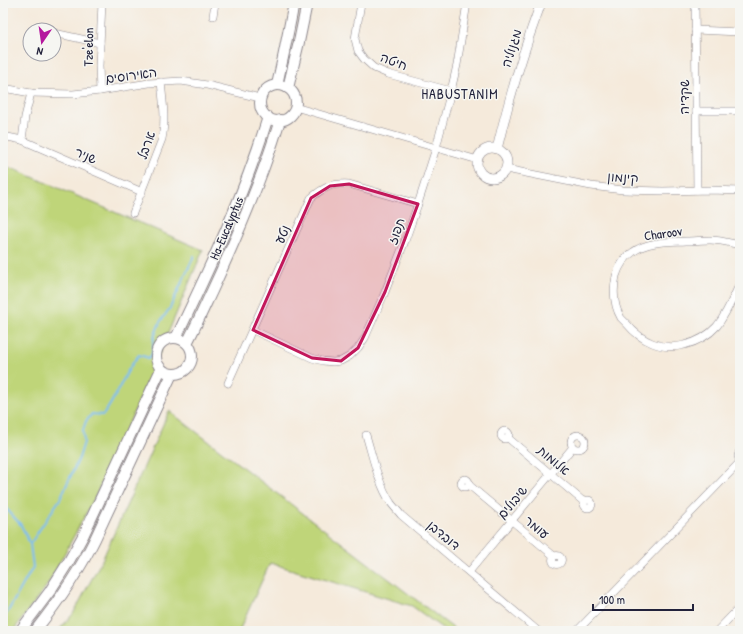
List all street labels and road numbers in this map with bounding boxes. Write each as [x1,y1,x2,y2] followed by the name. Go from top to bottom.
[496,26,526,70] street label: מגנוליה
[79,27,97,67] street label: Tze'elon
[378,48,410,74] street label: חיטה
[104,62,158,88] street label: האירוסים
[675,79,693,114] street label: שקדיה
[133,128,159,162] street label: ארבל
[72,142,100,168] street label: שניר
[607,167,639,187] street label: קינמון
[205,194,247,262] street label: Ha-Eucalyptus
[383,215,409,247] street label: תפוז
[643,221,684,245] street label: Charoov
[270,222,294,246] street label: נטע
[533,440,574,479] street label: אלומות
[493,481,531,523] street label: שיבולים
[521,511,554,543] street label: עומר
[424,516,464,554] street label: דובדבן

